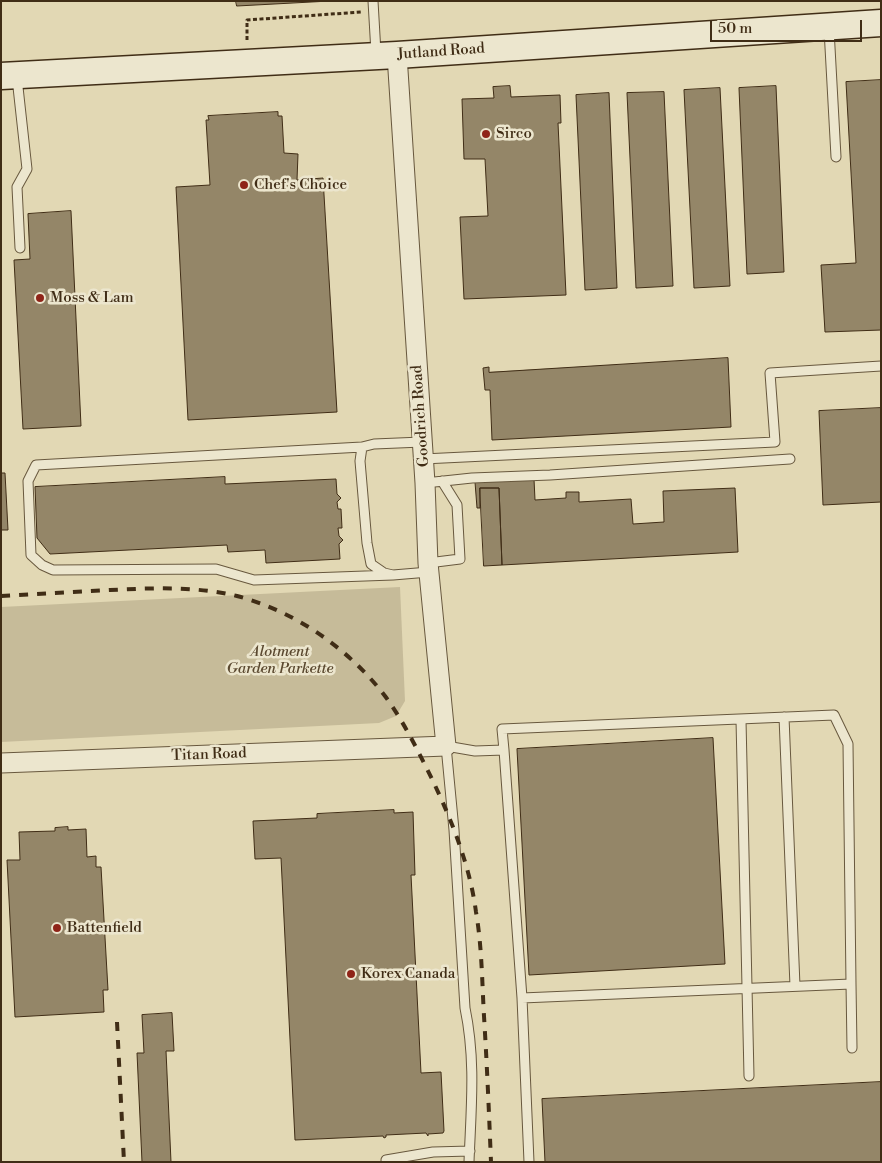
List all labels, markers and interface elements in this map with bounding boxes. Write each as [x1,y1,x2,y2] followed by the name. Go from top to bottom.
[712,10,864,42] scale bar
[718,19,752,38] text: 50 m
[397,40,485,64] street label: Jutland Road
[496,125,532,143] place label: Sirco
[480,128,492,140] marker: Sirco
[254,176,347,194] place label: Chef's Choice
[238,179,250,191] marker: Chef's Choice
[50,289,134,307] place label: Moss & Lam
[34,292,46,304] marker: Moss & Lam
[408,364,434,468] street label: Goodrich Road
[227,643,333,678] park label: Alotment Garden Parkette
[171,745,247,765] street label: Titan Road
[67,919,142,937] place label: Battenfield
[51,922,63,934] marker: Battenfield
[361,965,455,983] place label: Korex Canada
[345,968,357,980] marker: Korex Canada

